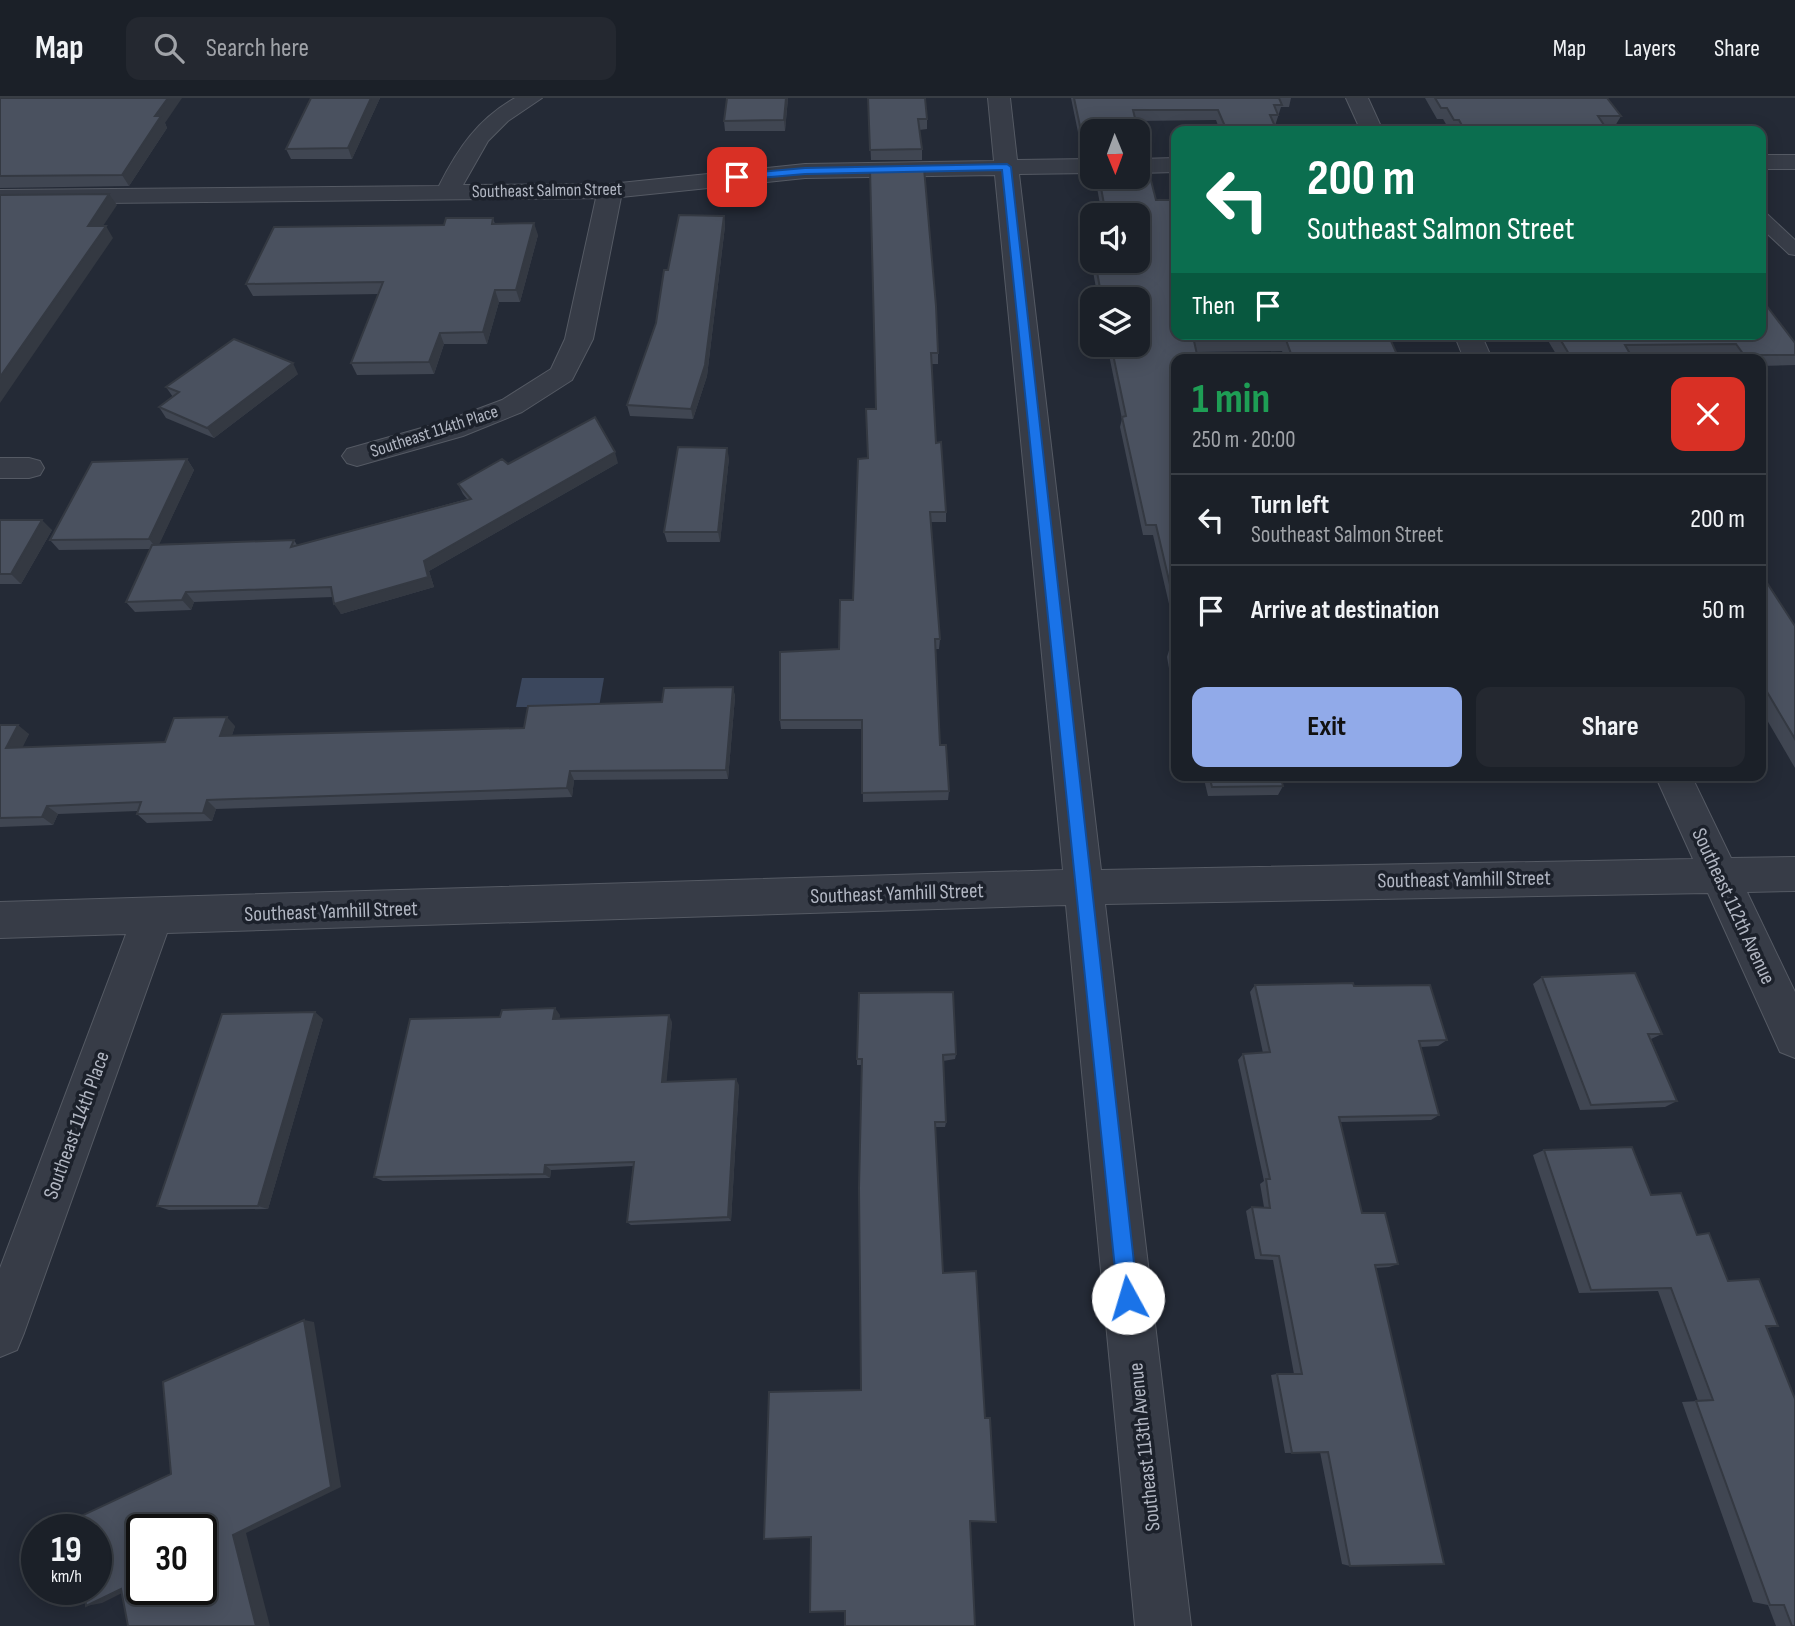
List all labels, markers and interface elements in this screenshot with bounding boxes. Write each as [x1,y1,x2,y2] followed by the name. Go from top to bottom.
[126,17,616,80] search box
[35,28,84,68] text: Map
[150,29,188,67] icon: search
[206,33,309,64] text: Search here
[1553,34,1586,63] text: Map
[1624,34,1676,63] text: Layers
[1714,34,1760,63] text: Share
[1080,119,1150,189] north arrow
[1080,119,1150,357] map controls
[707,147,767,207] pin
[1307,150,1415,209] text: 200 m
[1192,154,1283,245] icon: left
[718,158,756,196] icon: arrive
[472,179,623,202] street label: Southeast Salmon Street
[1080,203,1150,273] button: sound
[1307,210,1574,249] text: Southeast Salmon Street
[1080,287,1150,357] button: layers
[1249,287,1287,325] icon: arrive
[1192,291,1235,322] text: Then
[1192,374,1270,425] text: 1 min
[1671,377,1745,451] button: close
[368,401,501,462] street label: Southeast 114th Place
[1192,426,1296,454] text: 250 m · 20:00
[1251,490,1329,521] text: Turn left
[1192,501,1230,539] icon: left
[1690,504,1745,535] text: 200 m
[1251,521,1443,549] text: Southeast Salmon Street
[1192,592,1230,630] icon: arrive
[1251,595,1439,626] text: Arrive at destination
[1702,595,1745,626] text: 50 m
[1192,687,1462,767] button: Exit
[1476,687,1745,767] button: Share
[1686,824,1781,988] street label: Southeast 112th Avenue
[1377,865,1551,894] street label: Southeast Yamhill Street
[810,878,984,909] street label: Southeast Yamhill Street
[244,896,418,927] street label: Southeast Yamhill Street
[38,1048,115,1203] street label: Southeast 114th Place
[1091,1261,1165,1335] position arrow
[1123,1361,1166,1532] street label: Southeast 113th Avenue
[126,1514,217,1605] speed limit sign: 30
[51,1529,82,1572] text: 19
[51,1566,82,1587] text: km/h

